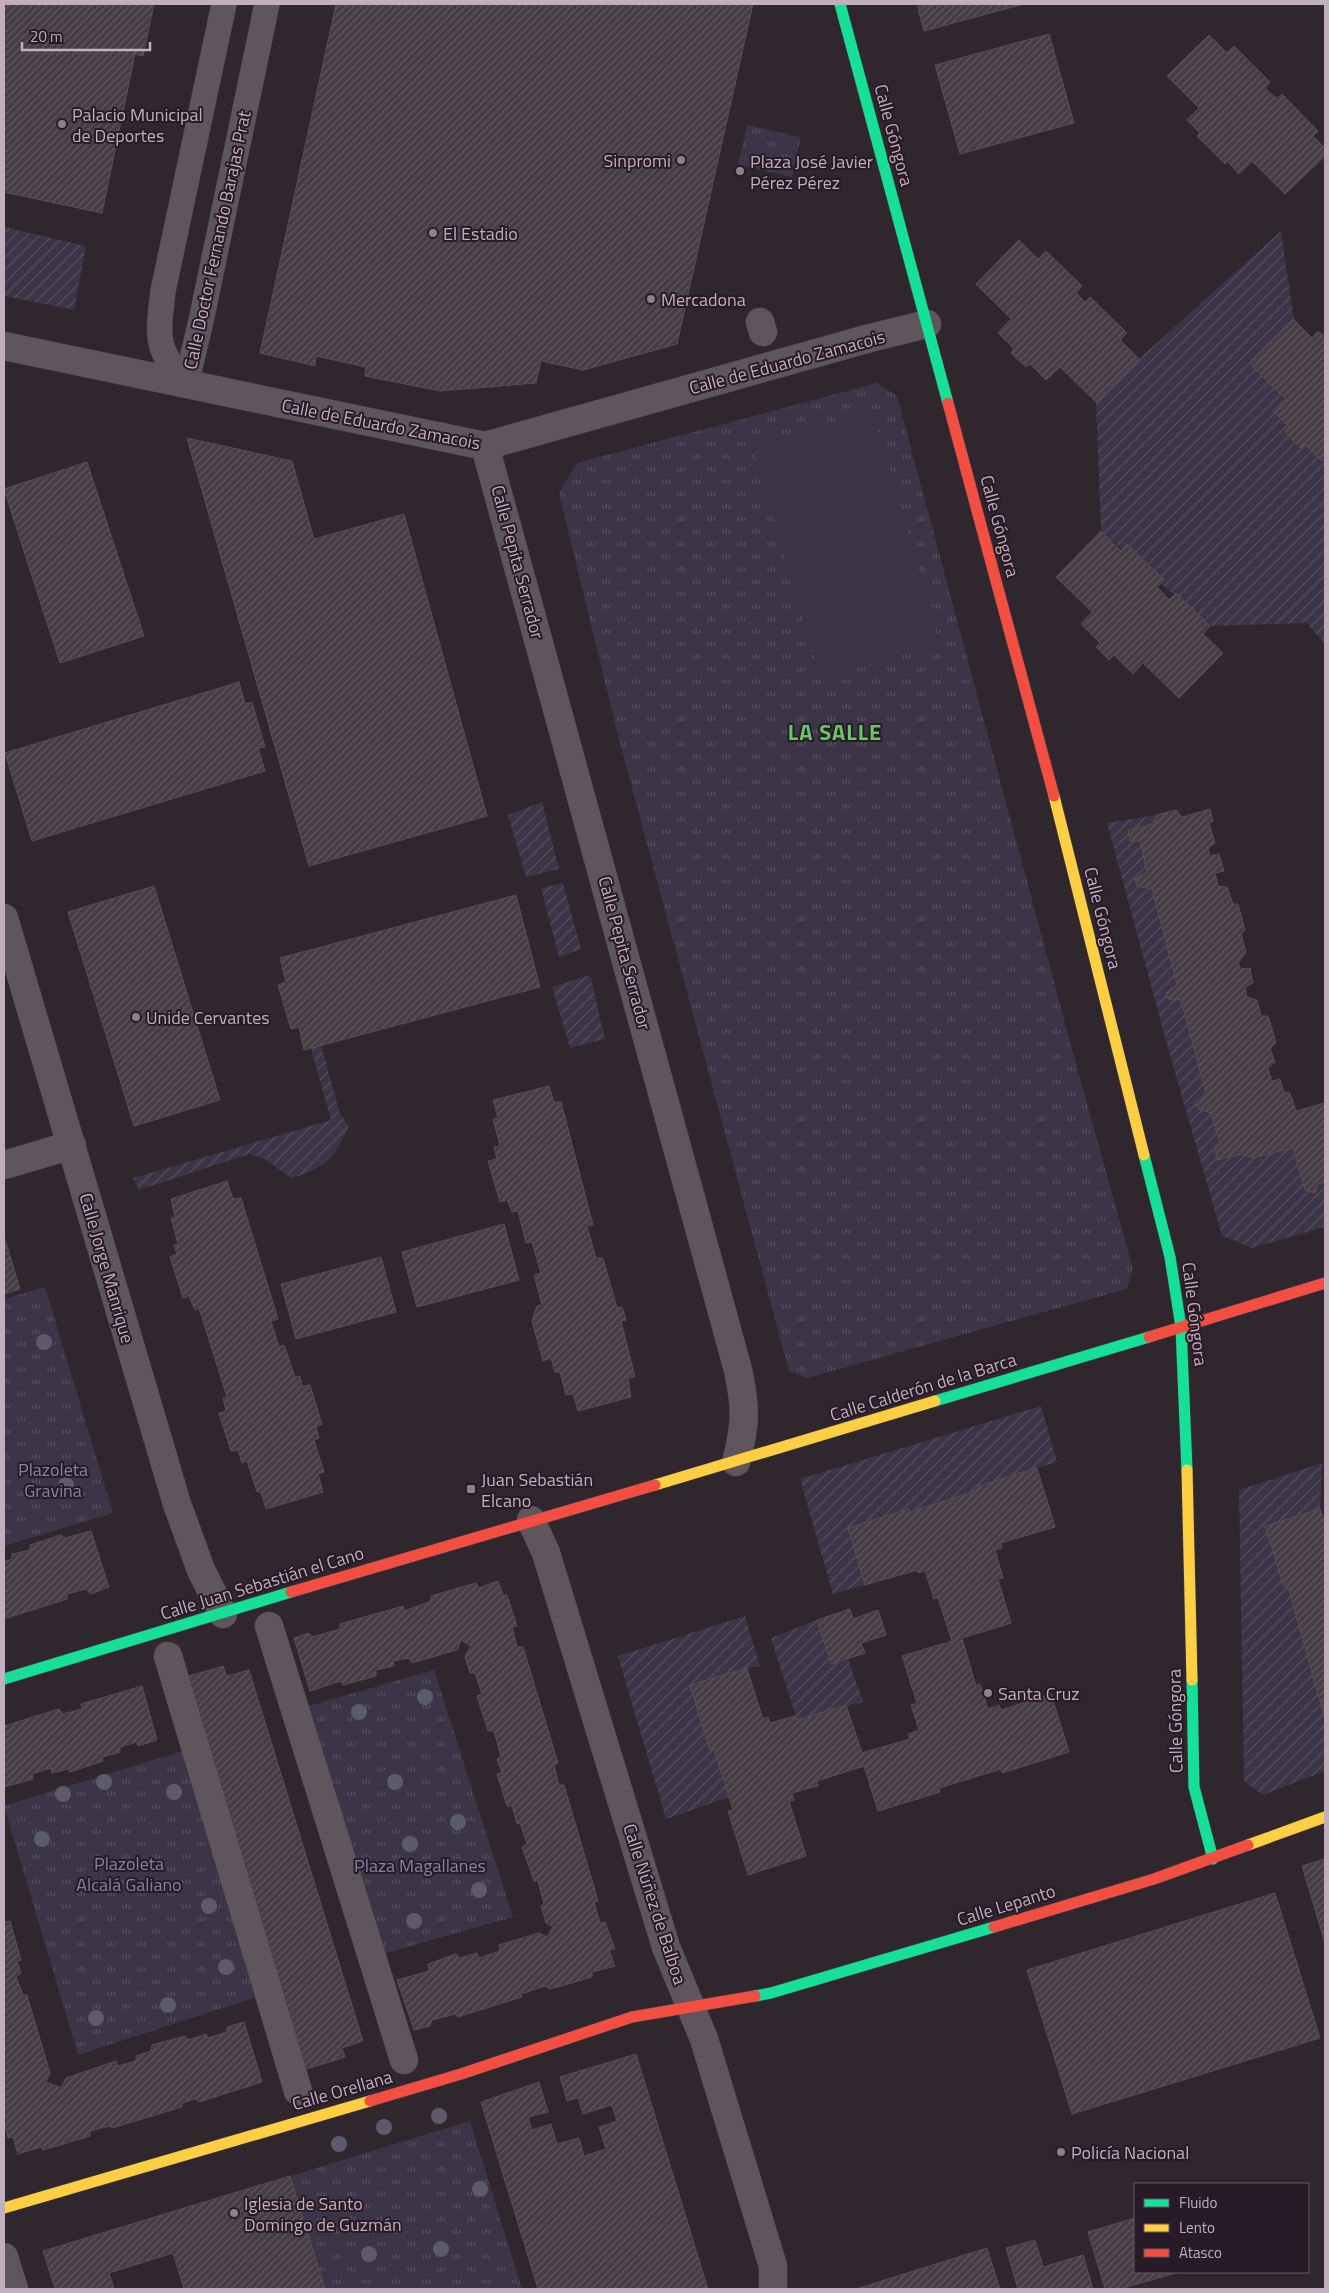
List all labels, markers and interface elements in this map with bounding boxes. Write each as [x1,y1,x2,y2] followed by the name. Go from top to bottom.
[22,20,150,52] scale bar
[30,25,63,48] text: 20 m
[867,81,921,189] street label: Calle Góngora
[72,101,203,149] place label: Palacio Municipal de Deportes
[176,107,258,372] street label: Calle Doctor Fernando Barajas Prat
[56,118,68,130] marker: Palacio Municipal de Deportes
[604,147,671,174] place label: Sinpromi
[750,148,873,196] place label: Plaza José Javier Pérez Pérez
[675,154,687,166] marker: Sinpromi
[734,165,746,177] marker: Plaza José Javier Pérez Pérez
[443,220,518,247] place label: El Estadio
[427,227,439,239] marker: El Estadio
[661,286,746,313] place label: Mercadona
[645,293,657,305] marker: Mercadona
[686,323,888,401] street label: Calle de Eduardo Zamacois
[279,391,483,457] street label: Calle de Eduardo Zamacois
[973,472,1027,580] street label: Calle Góngora
[484,482,552,642] street label: Calle Pepita Serrador
[788,715,882,749] district label: LA SALLE
[1077,864,1129,972] street label: Calle Góngora
[591,873,659,1033] street label: Calle Pepita Serrador
[146,1004,270,1031] place label: Unide Cervantes
[130,1011,142,1023] marker: Unide Cervantes
[73,1190,141,1346] street label: Calle Jorge Manrique
[1175,1261,1215,1367] street label: Calle Góngora
[826,1346,1020,1428] street label: Calle Calderón de la Barca
[18,1456,88,1504] park label: Plazoleta Gravina
[481,1466,593,1514] place label: Juan Sebastián Elcano
[465,1483,477,1495] marker: Juan Sebastián Elcano
[157,1539,367,1627] street label: Calle Juan Sebastián el Cano
[1161,1669,1189,1773] street label: Calle Góngora
[998,1680,1079,1707] place label: Santa Cruz
[982,1687,994,1699] marker: Santa Cruz
[616,1820,694,1988] street label: Calle Núñez de Balboa
[76,1850,182,1898] park label: Plazoleta Alcalá Galiano
[354,1852,486,1879] park label: Plaza Magallanes
[953,1877,1059,1933] street label: Calle Lepanto
[289,2063,395,2117] street label: Calle Orellana
[1071,2139,1189,2166] place label: Policía Nacional
[1055,2146,1067,2158] marker: Policía Nacional
[1134,2183,1309,2273] legend
[244,2190,402,2238] place label: Iglesia de Santo Domingo de Guzmán
[1179,2191,1218,2214] text: Fluido
[228,2207,240,2219] marker: Iglesia de Santo Domingo de Guzmán
[1179,2216,1215,2239] text: Lento
[1179,2241,1222,2264] text: Atasco

